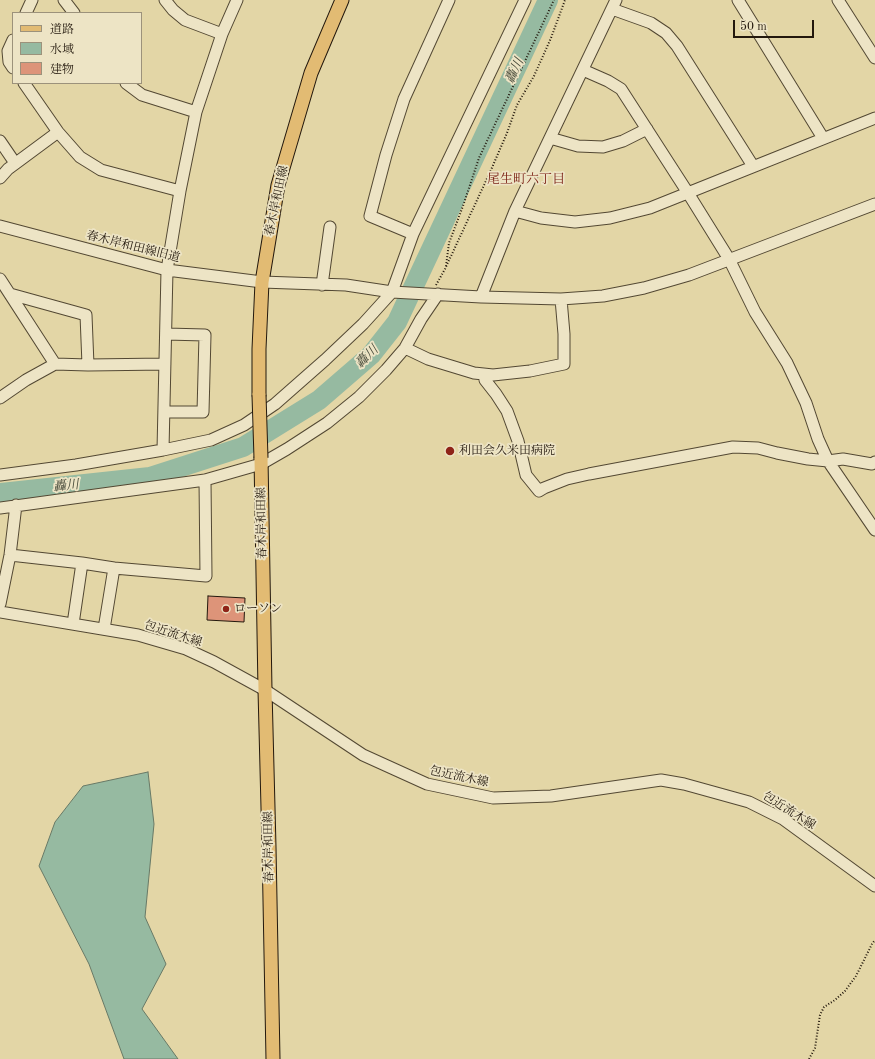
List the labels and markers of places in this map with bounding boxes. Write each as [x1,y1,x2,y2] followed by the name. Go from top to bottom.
[459,444,555,458] place label: 利田会久米田病院
[444,445,456,457] marker: 利田会久米田病院
[234,602,282,616] place label: ローソン
[221,604,231,614] marker: ローソン

